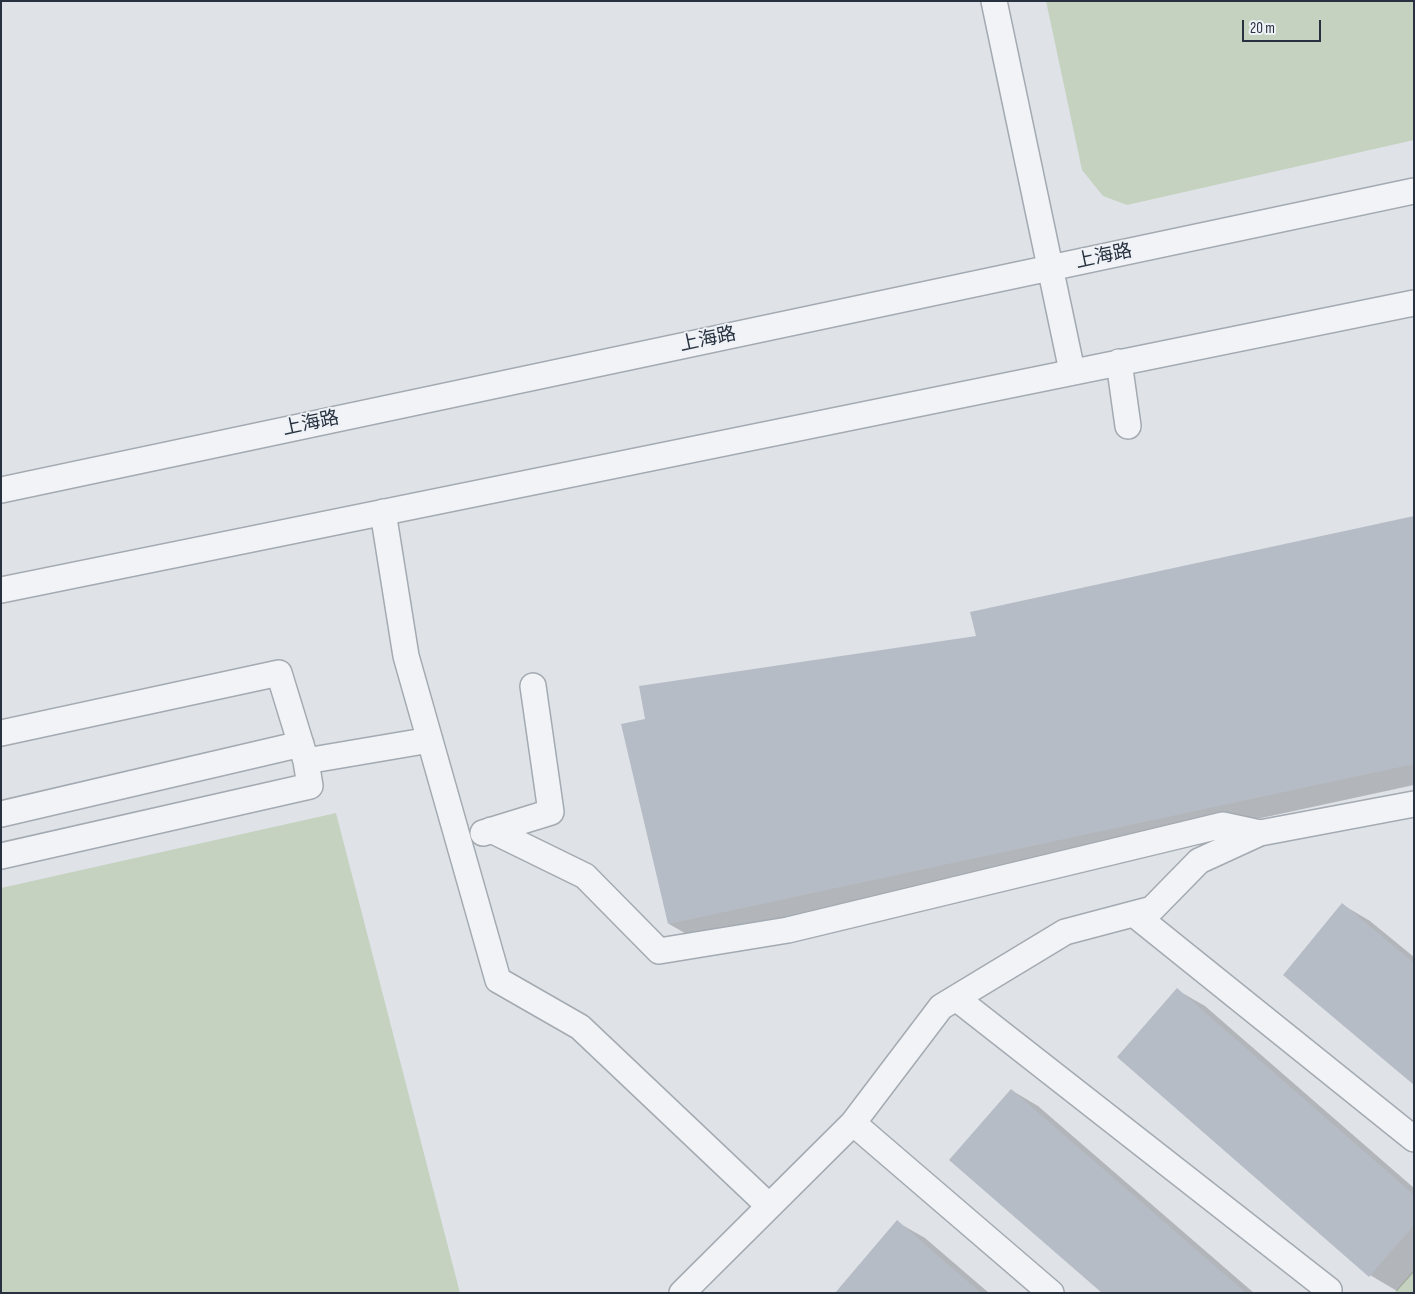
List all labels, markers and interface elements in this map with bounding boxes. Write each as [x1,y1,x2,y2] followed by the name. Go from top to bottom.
[1245,10,1324,42] scale bar
[1250,19,1275,38] text: 20 m
[1074,240,1134,274] street label: 上海路
[678,323,738,357] street label: 上海路
[281,407,341,441] street label: 上海路

